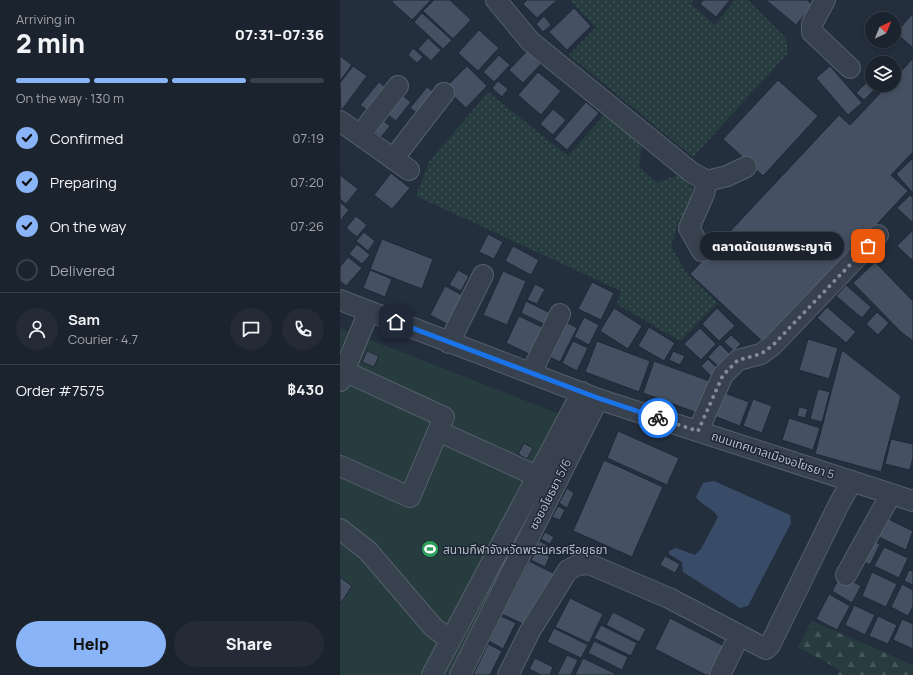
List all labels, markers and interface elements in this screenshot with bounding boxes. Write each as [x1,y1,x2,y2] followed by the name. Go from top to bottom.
[16,10,75,28] text: Arriving in
[865,12,901,48] north arrow
[865,12,901,92] map controls
[235,24,324,45] text: 07:31–07:36
[16,25,85,61] text: 2 min
[865,56,901,92] button: layers
[16,89,124,107] text: On the way · 130 m
[16,127,38,149] icon: check
[50,128,123,149] text: Confirmed
[293,129,324,147] text: 07:19
[16,171,38,193] icon: check
[50,172,117,193] text: Preparing
[290,173,324,191] text: 07:20
[16,215,38,237] icon: check
[50,216,126,237] text: On the way
[290,217,324,235] text: 07:26
[851,229,885,263] pin
[700,232,844,260] callout: ตลาดนัดแยกพระญาติ
[857,235,879,257] icon: bag
[712,237,832,255] text: ตลาดนัดแยกพระญาติ
[50,260,115,281] text: Delivered
[379,305,413,339] pin
[16,308,58,350] button: person
[230,308,272,350] button: chat
[282,308,324,350] button: phone
[68,309,100,330] text: Sam
[385,311,407,333] icon: home
[68,330,138,348] text: Courier · 4.7
[288,379,324,400] text: ฿430
[16,380,104,401] text: Order #7575
[638,398,678,438] courier
[647,407,669,429] icon: bike
[709,427,837,483] street label: ถนนเทศบาลเมืองอโยธยา 5
[525,455,575,533] street label: ซอยอโยธยา 5/6
[420,539,440,559] sports icon: สนามกีฬาจังหวัดพระนครศรีอยุธยา
[443,541,608,558] place label: สนามกีฬาจังหวัดพระนครศรีอยุธยา
[16,621,166,667] button: Help
[174,621,324,667] button: Share

